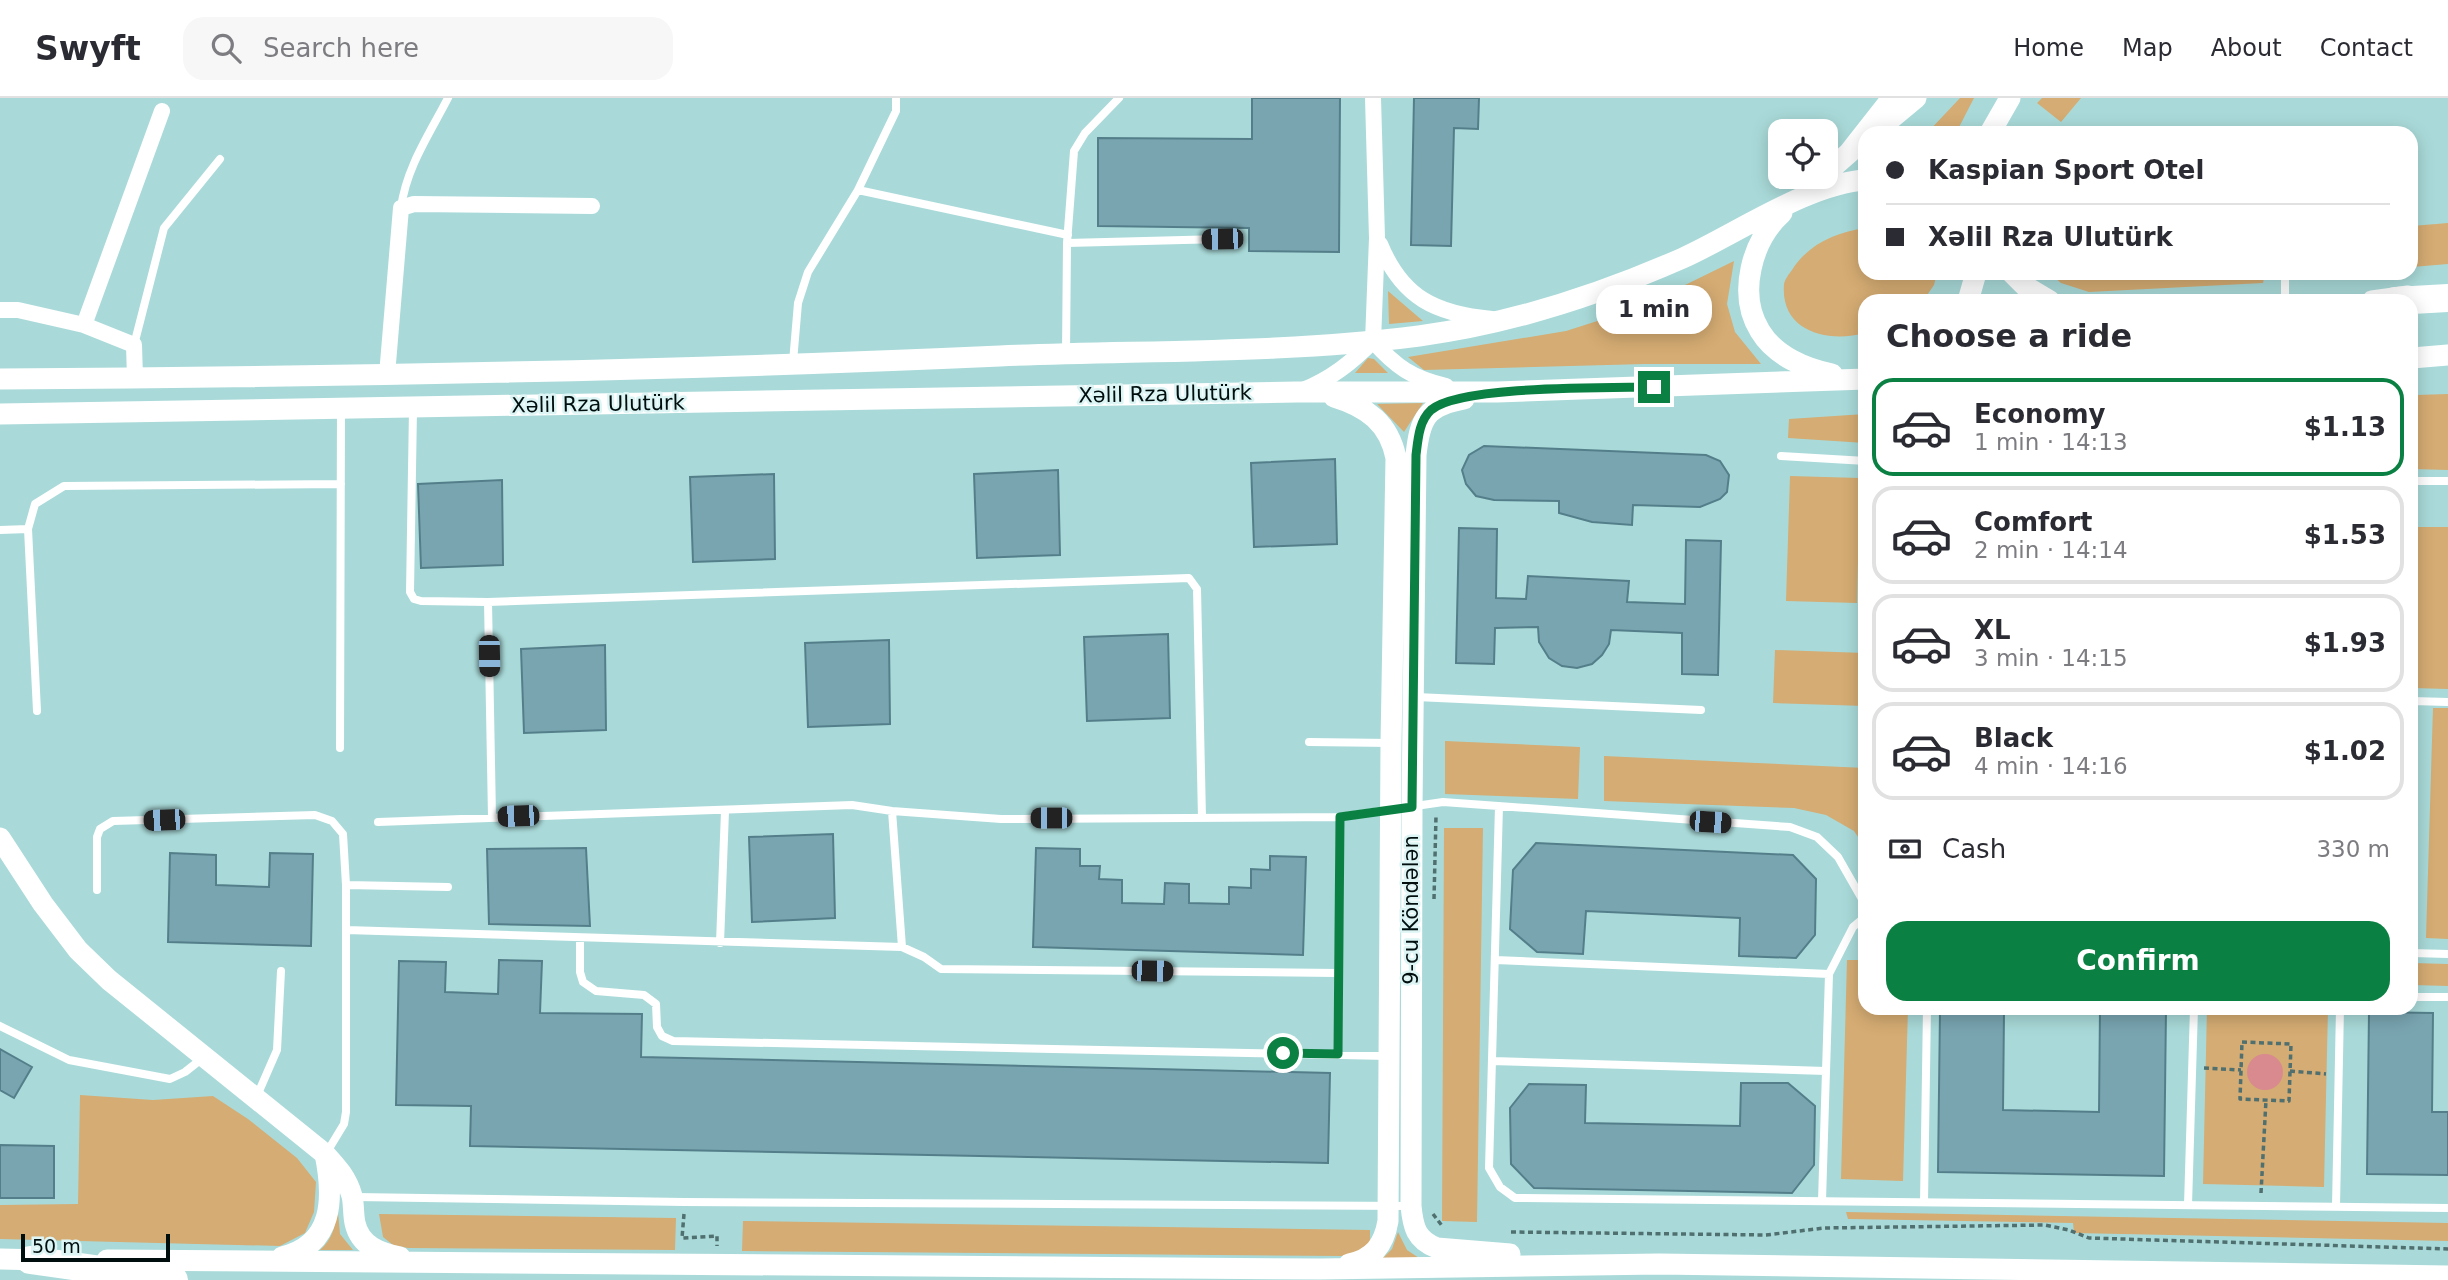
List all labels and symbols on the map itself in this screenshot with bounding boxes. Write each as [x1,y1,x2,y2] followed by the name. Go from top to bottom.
[1201,228,1244,250] car
[1596,286,1712,334] callout: 1 min
[1638,371,1670,403] route end
[1078,380,1253,408] street label: Xəlil Rza Ulutürk
[511,390,686,418] street label: Xəlil Rza Ulutürk
[479,635,500,677] car
[497,805,540,827] car
[1031,808,1073,829] car
[143,809,186,831] car
[1689,810,1732,834] car
[1399,835,1423,985] street label: 9-cu Köndələn
[1131,960,1174,982] car
[1267,1037,1299,1069] route start
[21,1231,170,1263] scale bar

